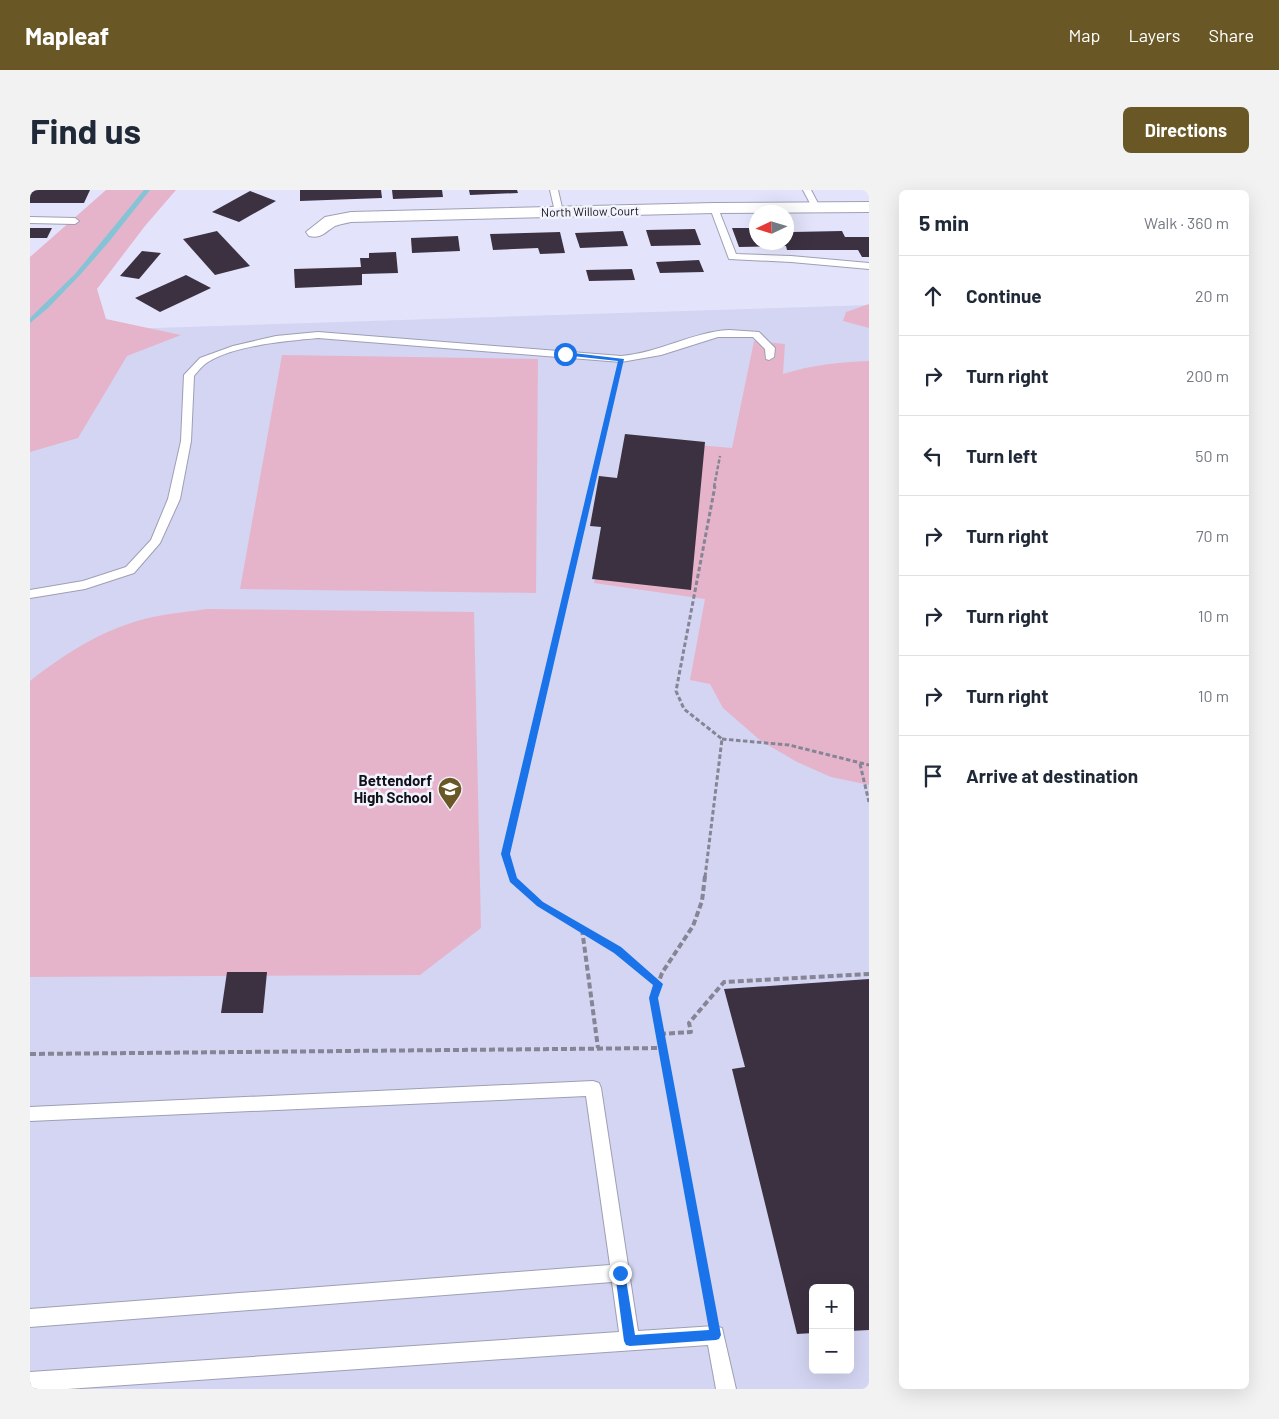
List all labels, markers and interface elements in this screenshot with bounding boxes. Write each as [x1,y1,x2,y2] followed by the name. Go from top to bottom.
[25,21,109,50] text: Mapleaf
[1068,24,1100,46] text: Map
[1128,24,1181,46] text: Layers
[1209,24,1254,46] text: Share
[1123,107,1249,153] button: Directions
[30,109,141,151] text: Find us
[541,203,639,219] street label: North Willow Court
[749,205,794,250] north arrow
[919,210,969,235] text: 5 min
[1144,213,1229,232] text: Walk · 360 m
[919,282,947,310] icon: ahead
[966,284,1042,307] text: Continue
[1195,286,1229,305] text: 20 m
[554,343,577,366] route start
[919,362,947,390] icon: right
[966,364,1048,387] text: Turn right
[1186,366,1229,385] text: 200 m
[919,442,947,470] icon: left
[966,444,1037,467] text: Turn left
[1195,446,1229,465] text: 50 m
[919,522,947,550] icon: right
[966,524,1048,547] text: Turn right
[1196,526,1229,545] text: 70 m
[919,602,947,630] icon: right
[966,604,1048,627] text: Turn right
[1198,606,1229,625] text: 10 m
[919,682,947,710] icon: right
[966,684,1048,707] text: Turn right
[1198,686,1229,705] text: 10 m
[919,762,947,790] icon: arrive
[966,764,1138,787] text: Arrive at destination
[354,771,432,806] place label: Bettendorf High School
[437,776,463,810] school or university icon: Bettendorf High School
[609,1262,632,1285] route end
[809,1284,854,1374] map controls
[809,1284,854,1329] button: +
[809,1329,854,1374] button: −

